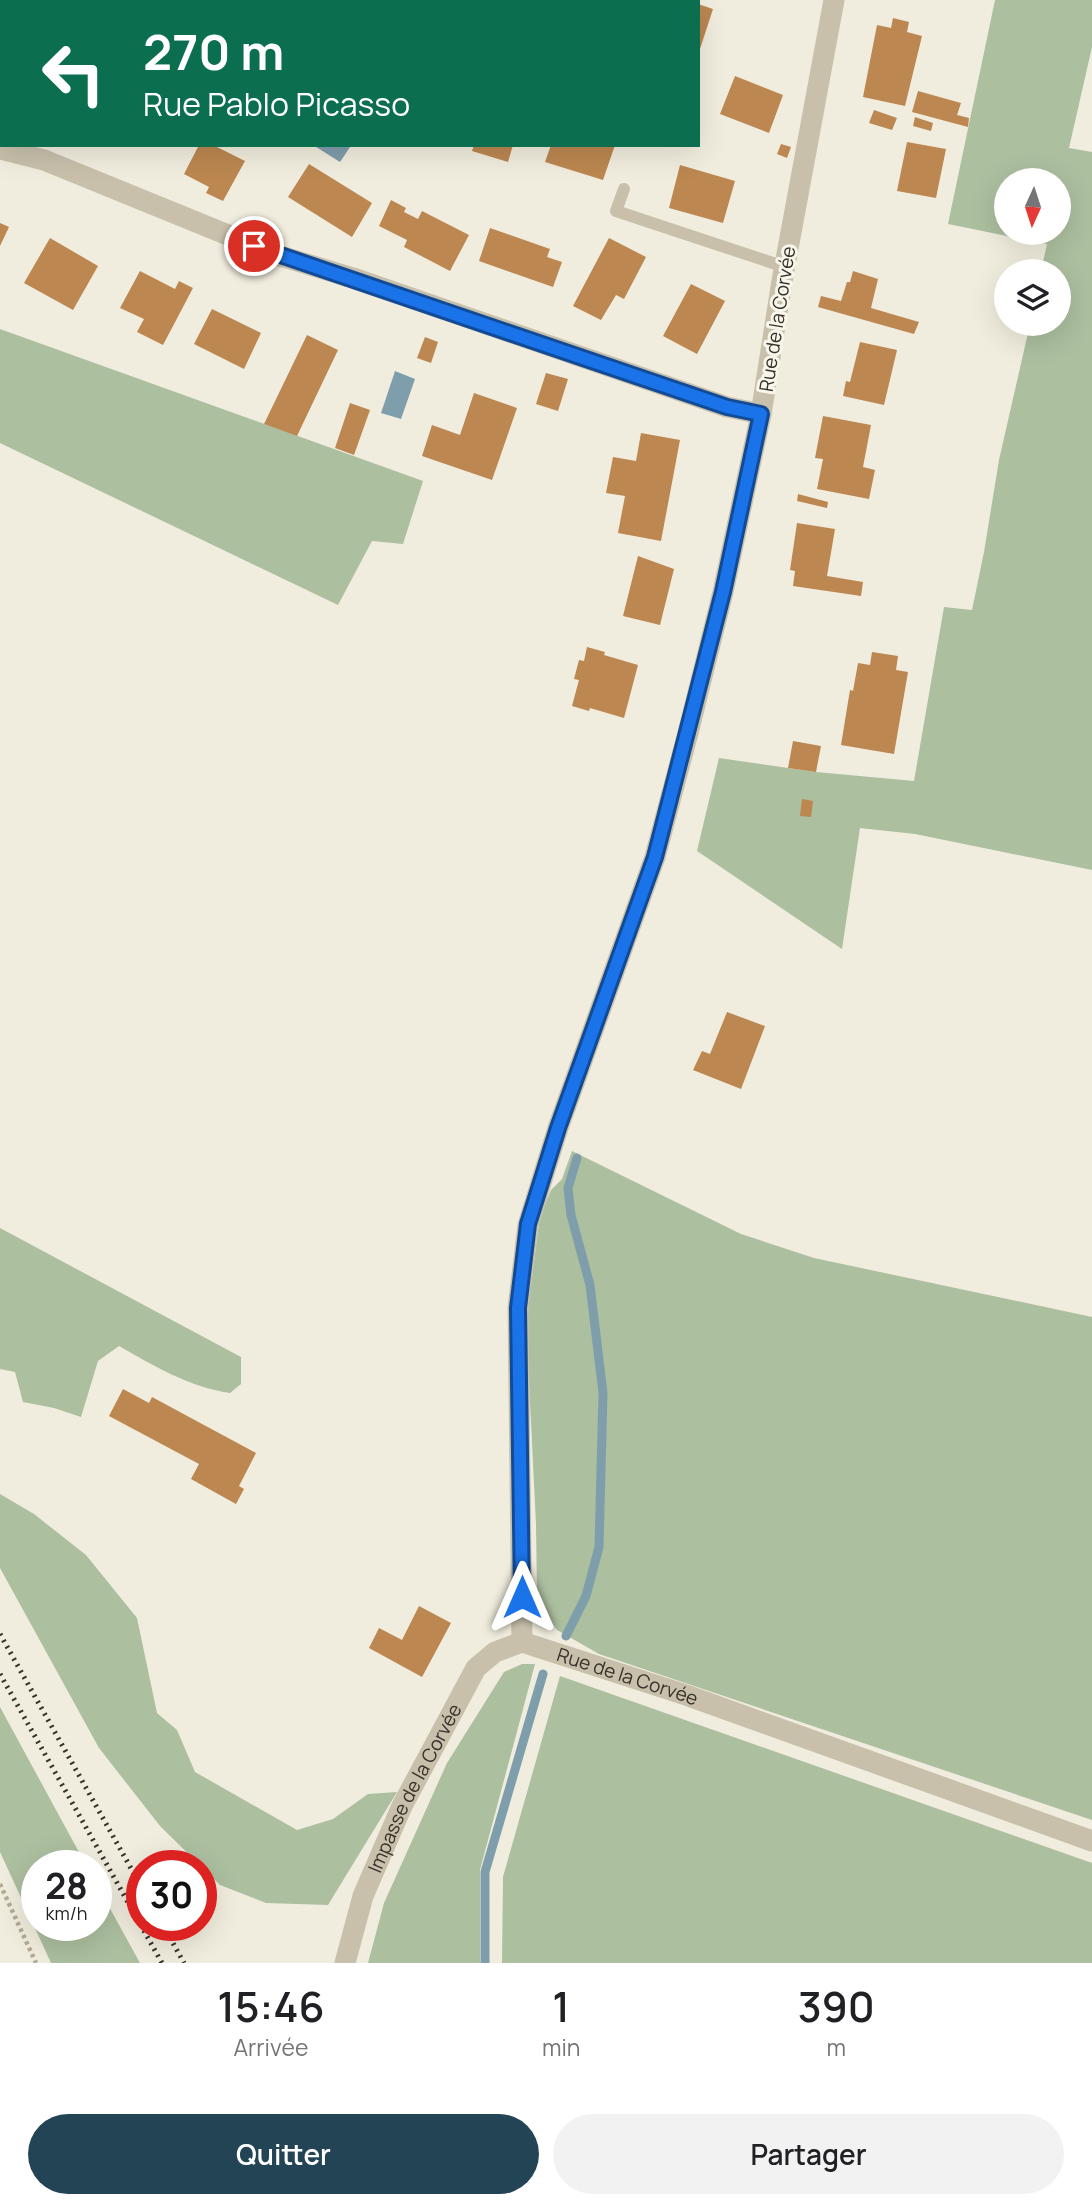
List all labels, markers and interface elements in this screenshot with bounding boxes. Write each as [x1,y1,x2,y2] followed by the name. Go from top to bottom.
[143,18,284,85] text: 270 m
[28,28,119,119] icon: left
[143,82,410,126] text: Rue Pablo Picasso
[994,168,1071,245] north arrow
[994,168,1071,336] map controls
[224,216,284,276] pin
[235,227,273,265] icon: arrive
[753,245,801,393] street label: Rue de la Corvée
[994,259,1071,336] button: layers
[485,1560,559,1634] position arrow
[554,1641,702,1711] street label: Rue de la Corvée
[362,1699,468,1877] street label: Impasse de la Corvée
[126,1850,217,1941] speed limit sign: 30
[45,1862,88,1910] text: 28
[46,1901,87,1925] text: km/h
[217,1977,325,2035] text: 15:46
[552,1977,570,2035] text: 1
[798,1977,875,2035] text: 390
[233,2031,309,2063] text: Arrivée
[542,2031,580,2063] text: min
[826,2031,846,2063] text: m
[28,2114,539,2194] button: Quitter
[553,2114,1064,2194] button: Partager

